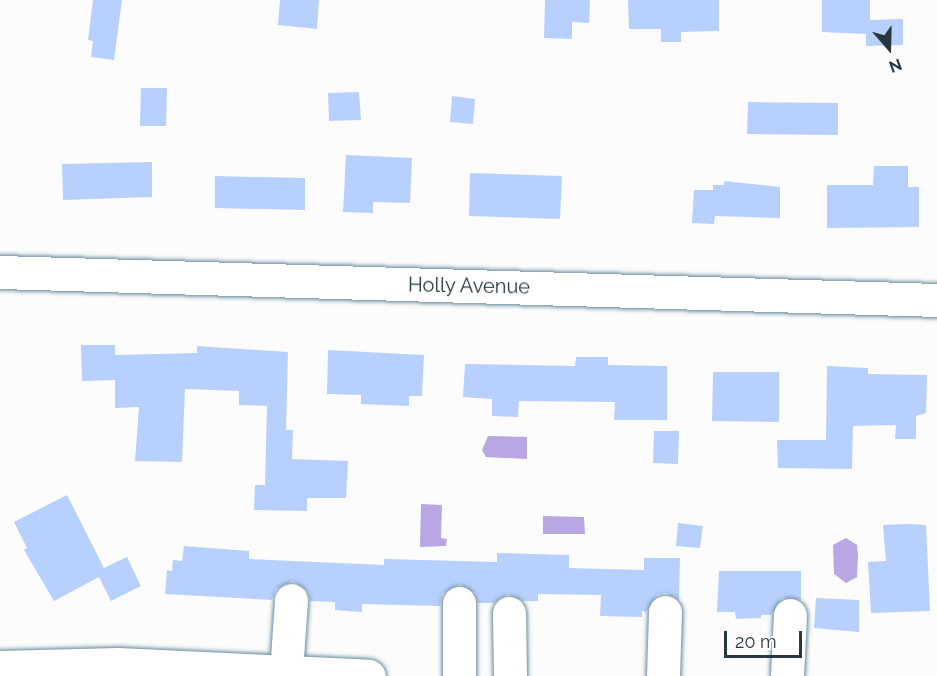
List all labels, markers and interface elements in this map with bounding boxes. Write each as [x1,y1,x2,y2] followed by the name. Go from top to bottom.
[859,18,919,78] north arrow
[886,54,904,76] text: N
[407,273,531,299] street label: Holly Avenue
[727,619,805,657] scale bar
[735,631,777,652] text: 20 m

